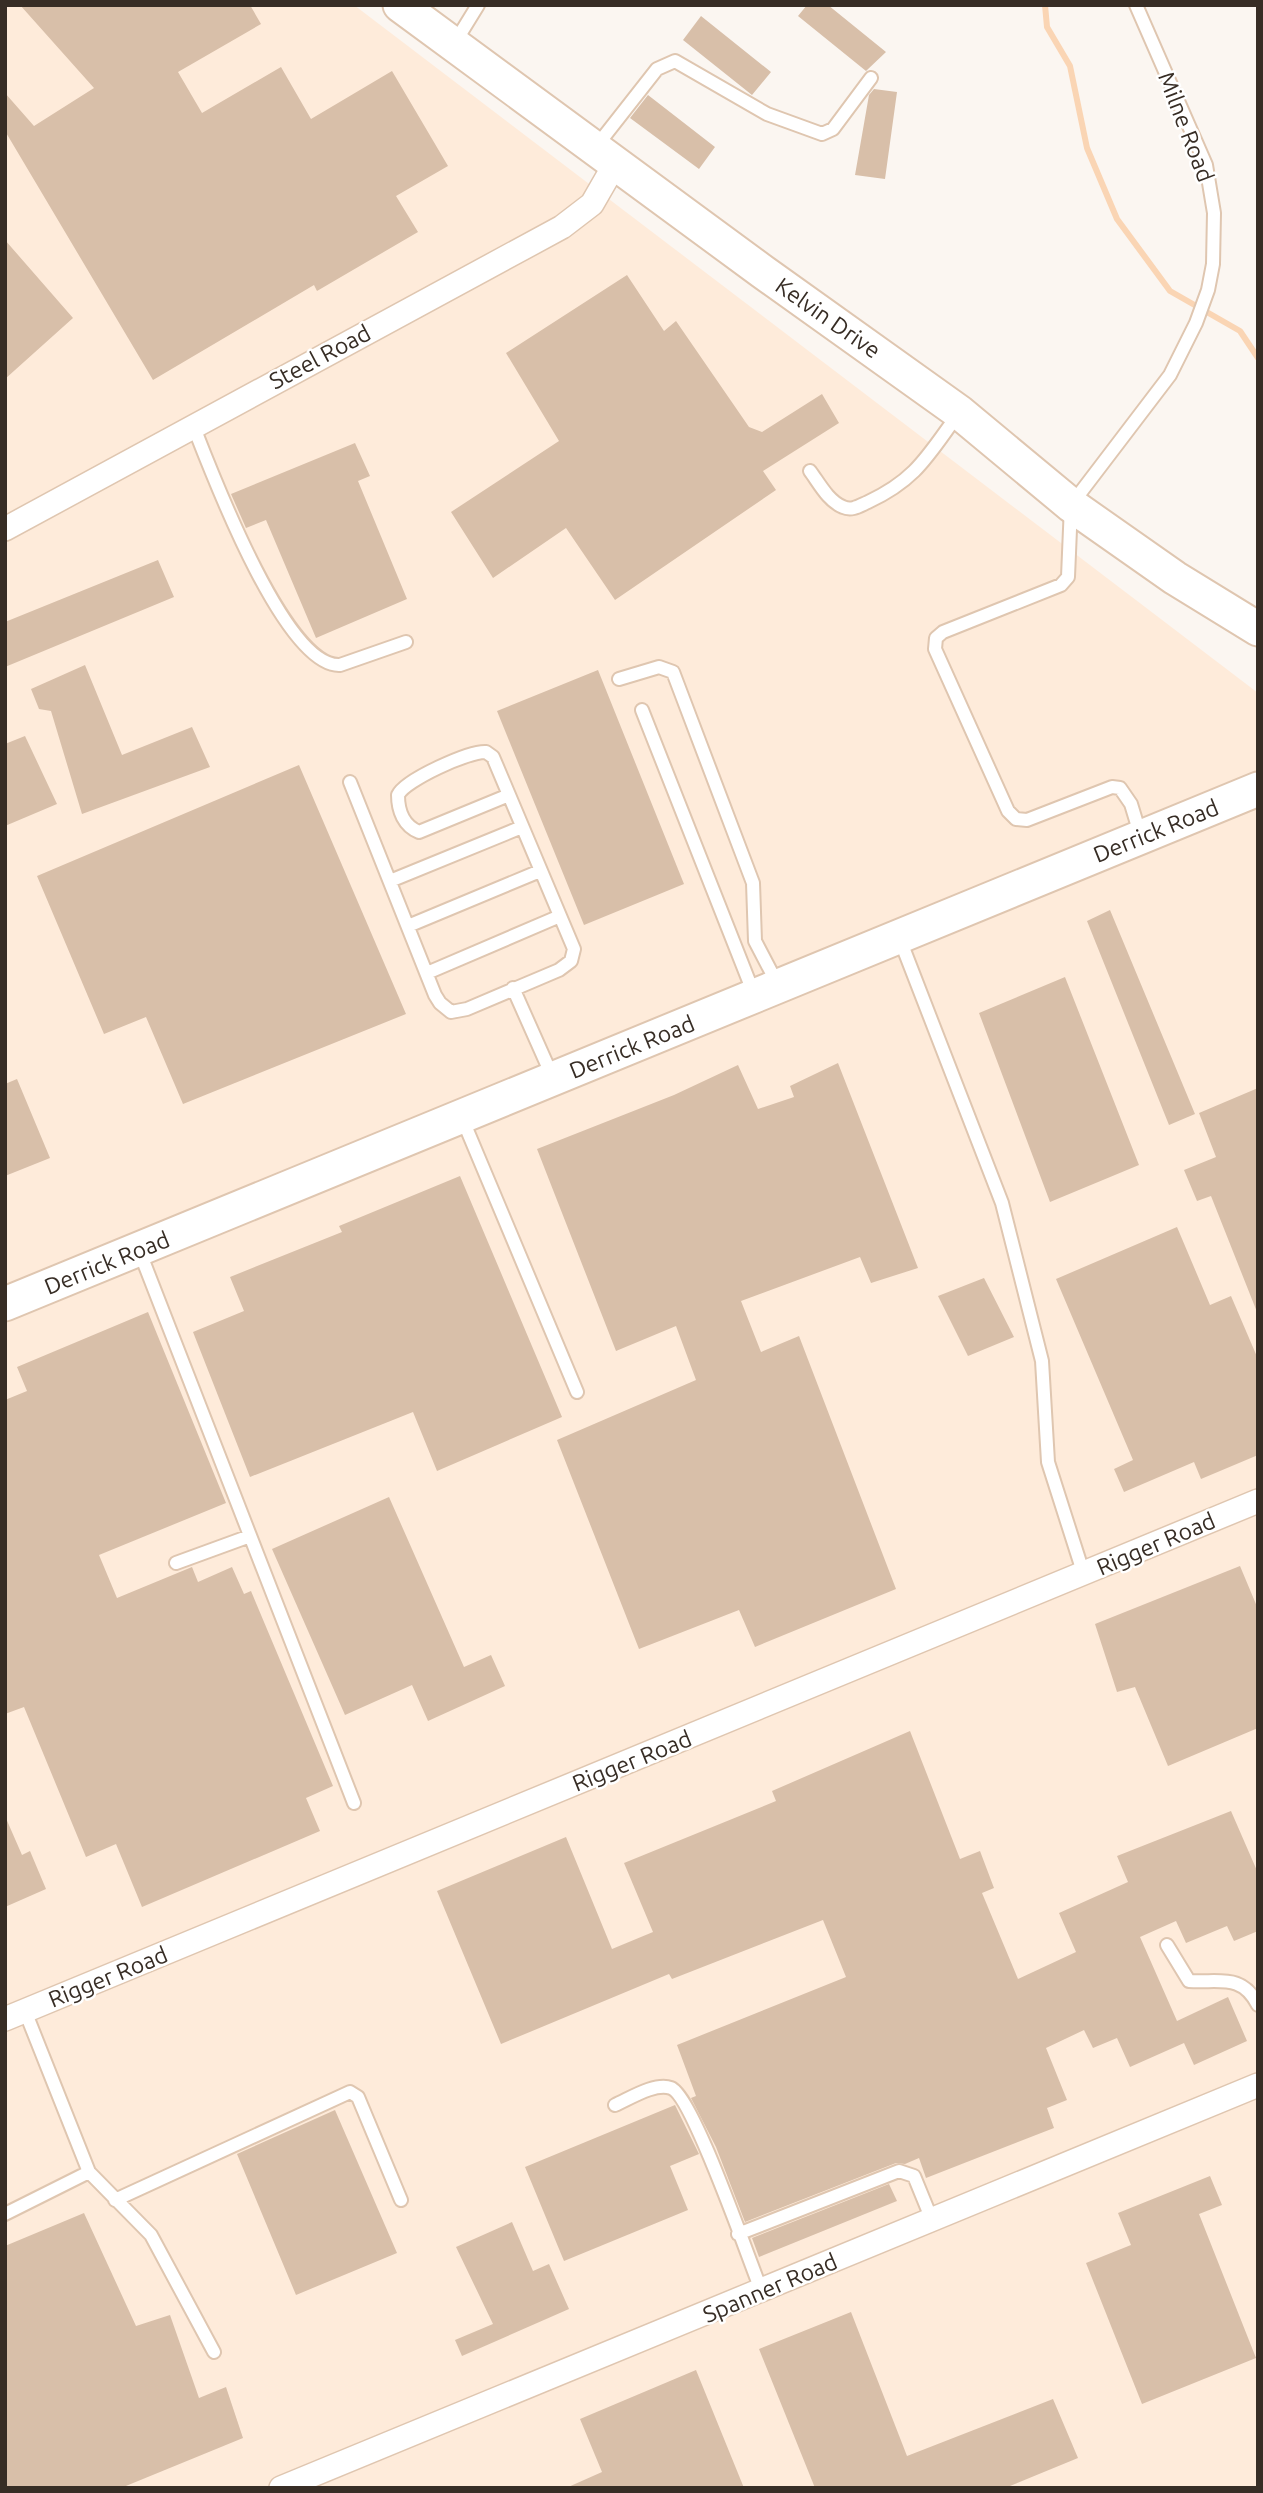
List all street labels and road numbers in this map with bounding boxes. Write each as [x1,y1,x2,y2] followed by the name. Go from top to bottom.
[1154,68,1219,185] street label: Milne Road
[771,272,885,363] street label: Kelvin Drive
[265,320,375,394] street label: Steel Road
[1090,794,1222,867] street label: Derrick Road
[566,1010,698,1083] street label: Derrick Road
[41,1226,173,1299] street label: Derrick Road
[1093,1507,1219,1580] street label: Rigger Road
[569,1725,695,1796] street label: Rigger Road
[45,1941,171,2012] street label: Rigger Road
[699,2248,841,2327] street label: Spanner Road

